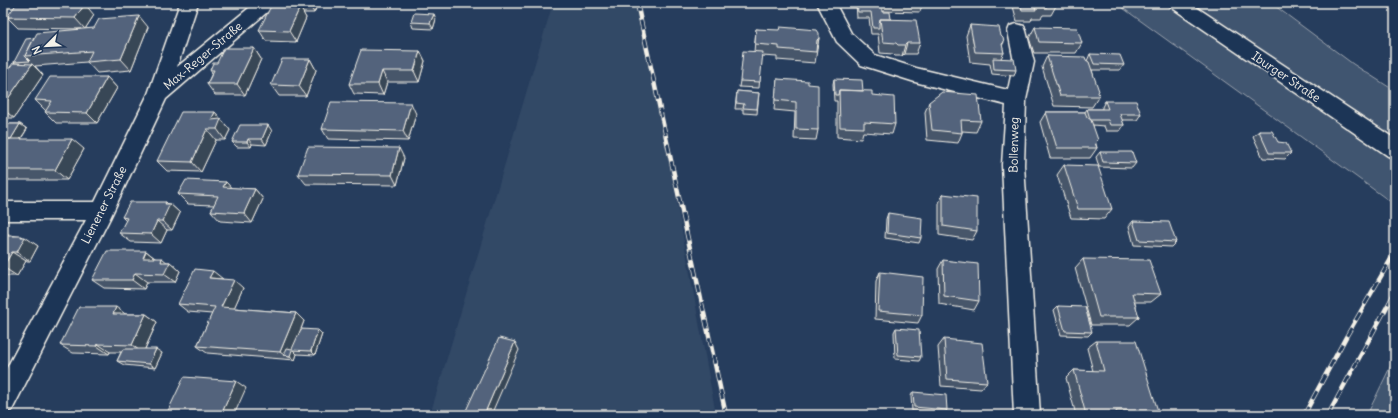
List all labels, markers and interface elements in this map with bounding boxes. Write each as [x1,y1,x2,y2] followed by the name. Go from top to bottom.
[160,18,245,93] street label: Max-Reger-Straße
[26,26,66,66] north arrow
[29,44,45,56] text: N
[1249,48,1323,105] street label: Iburger Straße
[1006,117,1021,173] street label: Bollenweg
[77,163,130,246] street label: Lienener Straße

